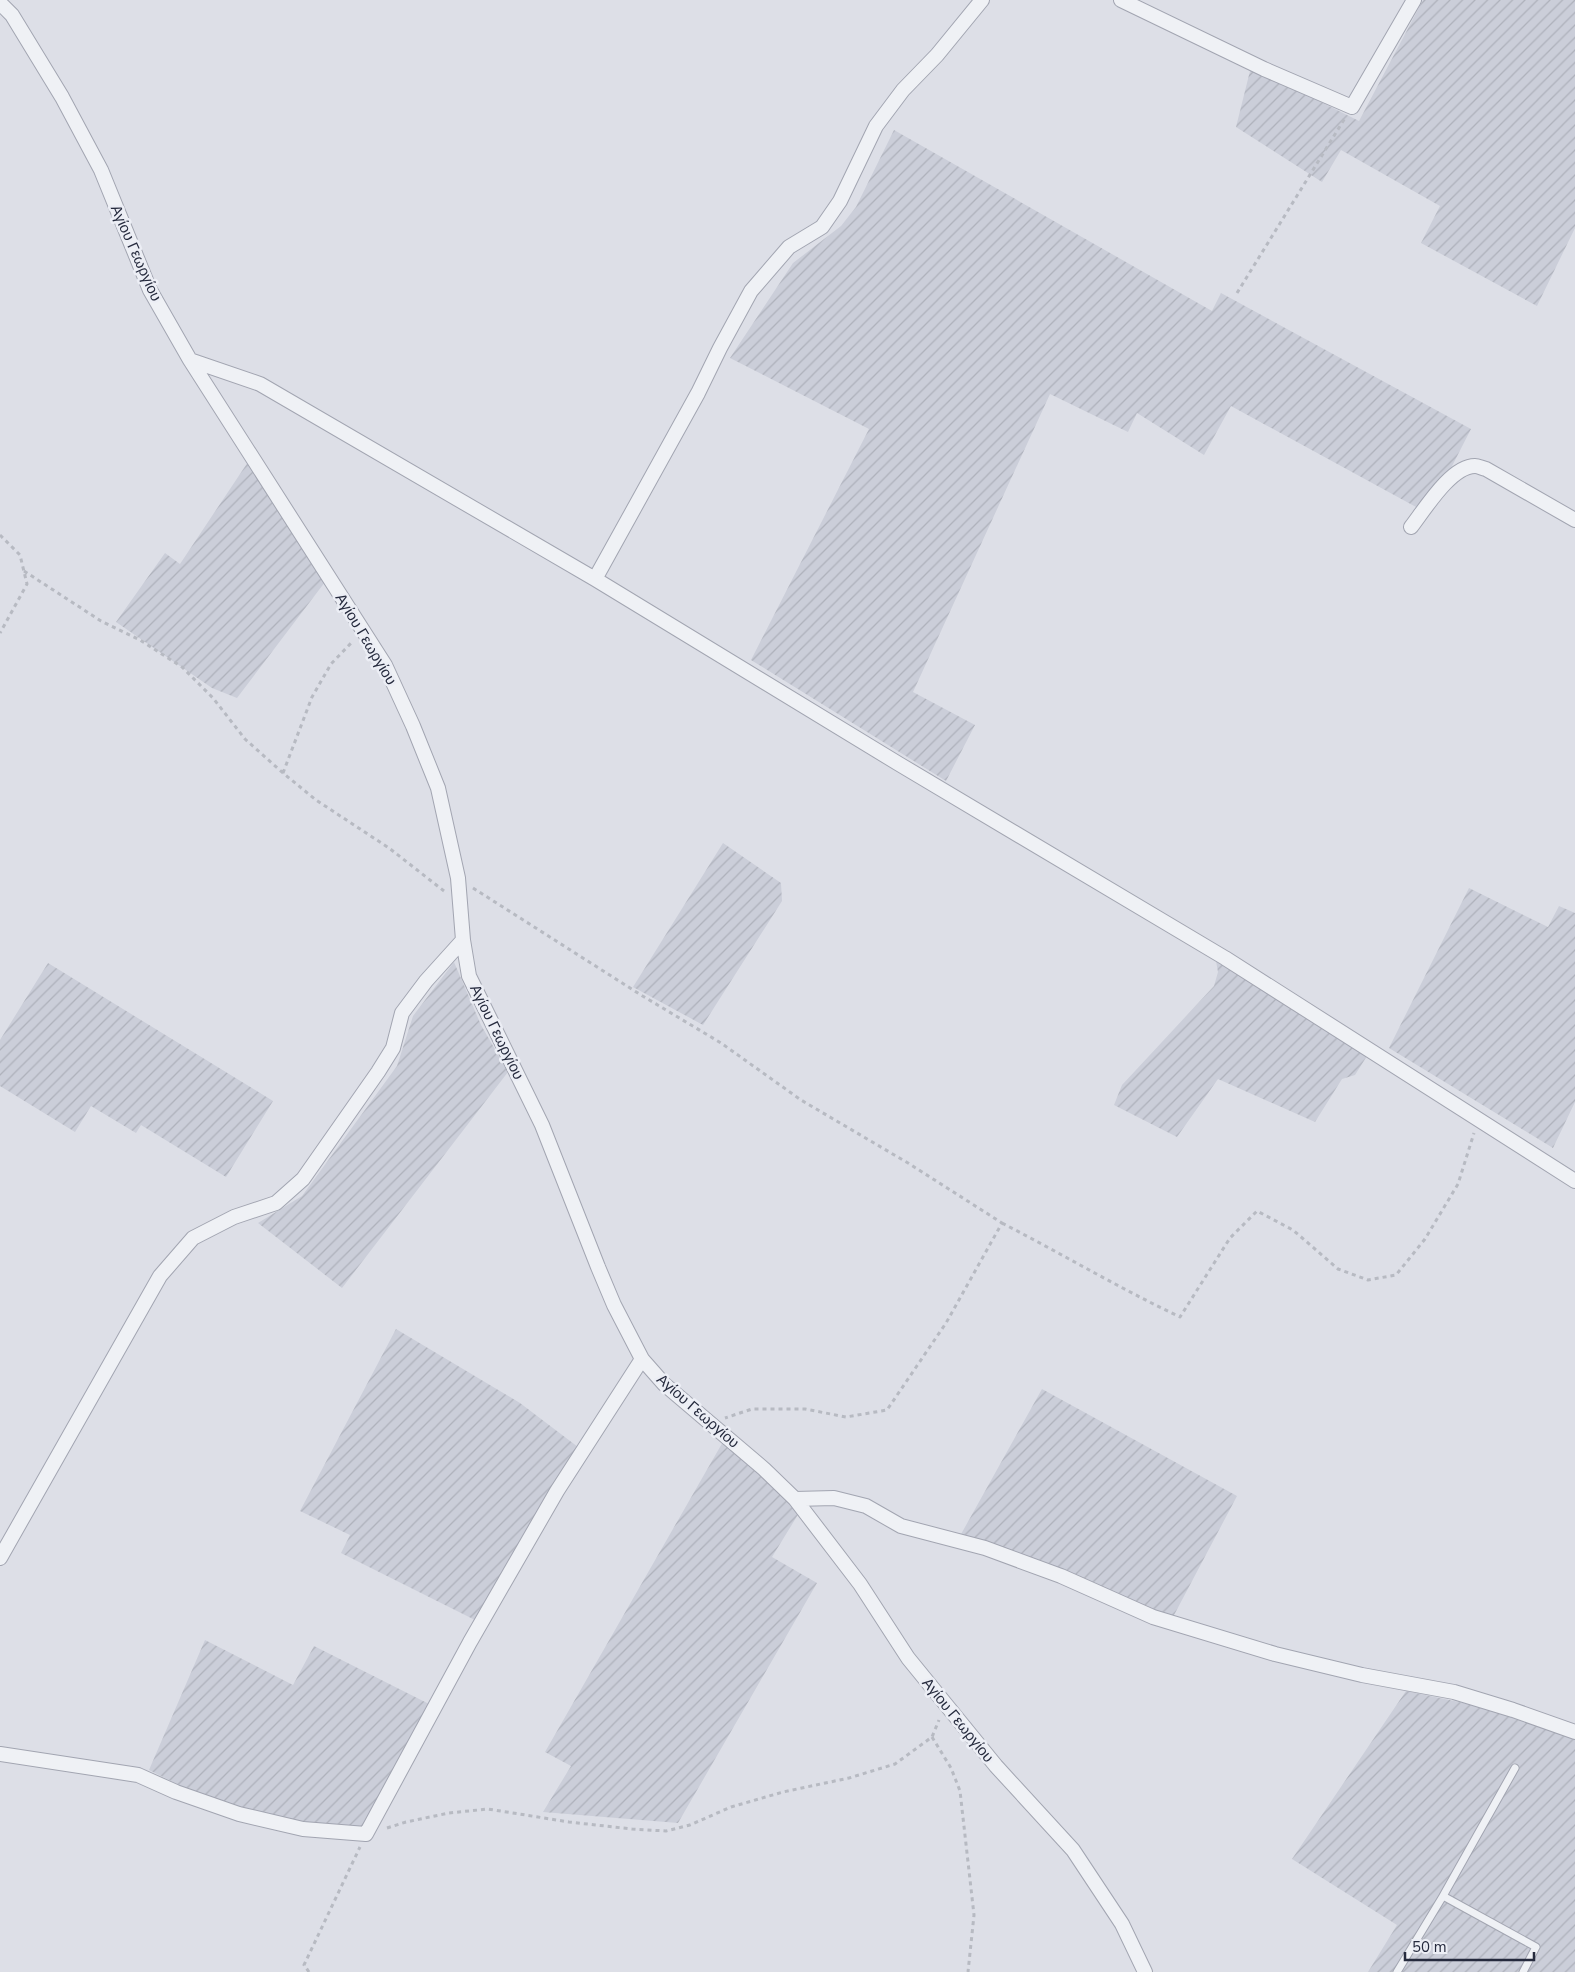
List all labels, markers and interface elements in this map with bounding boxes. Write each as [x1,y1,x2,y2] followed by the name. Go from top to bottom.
[106,202,166,304] street label: Αγίου Γεωργίου
[331,589,401,689] street label: Αγίου Γεωργίου
[465,981,529,1083] street label: Αγίου Γεωργίου
[652,1369,744,1453] street label: Αγίου Γεωργίου
[918,1673,998,1767] street label: Αγίου Γεωργίου
[1405,1930,1534,1962] scale bar
[1412,1937,1447,1957] text: 50 m

